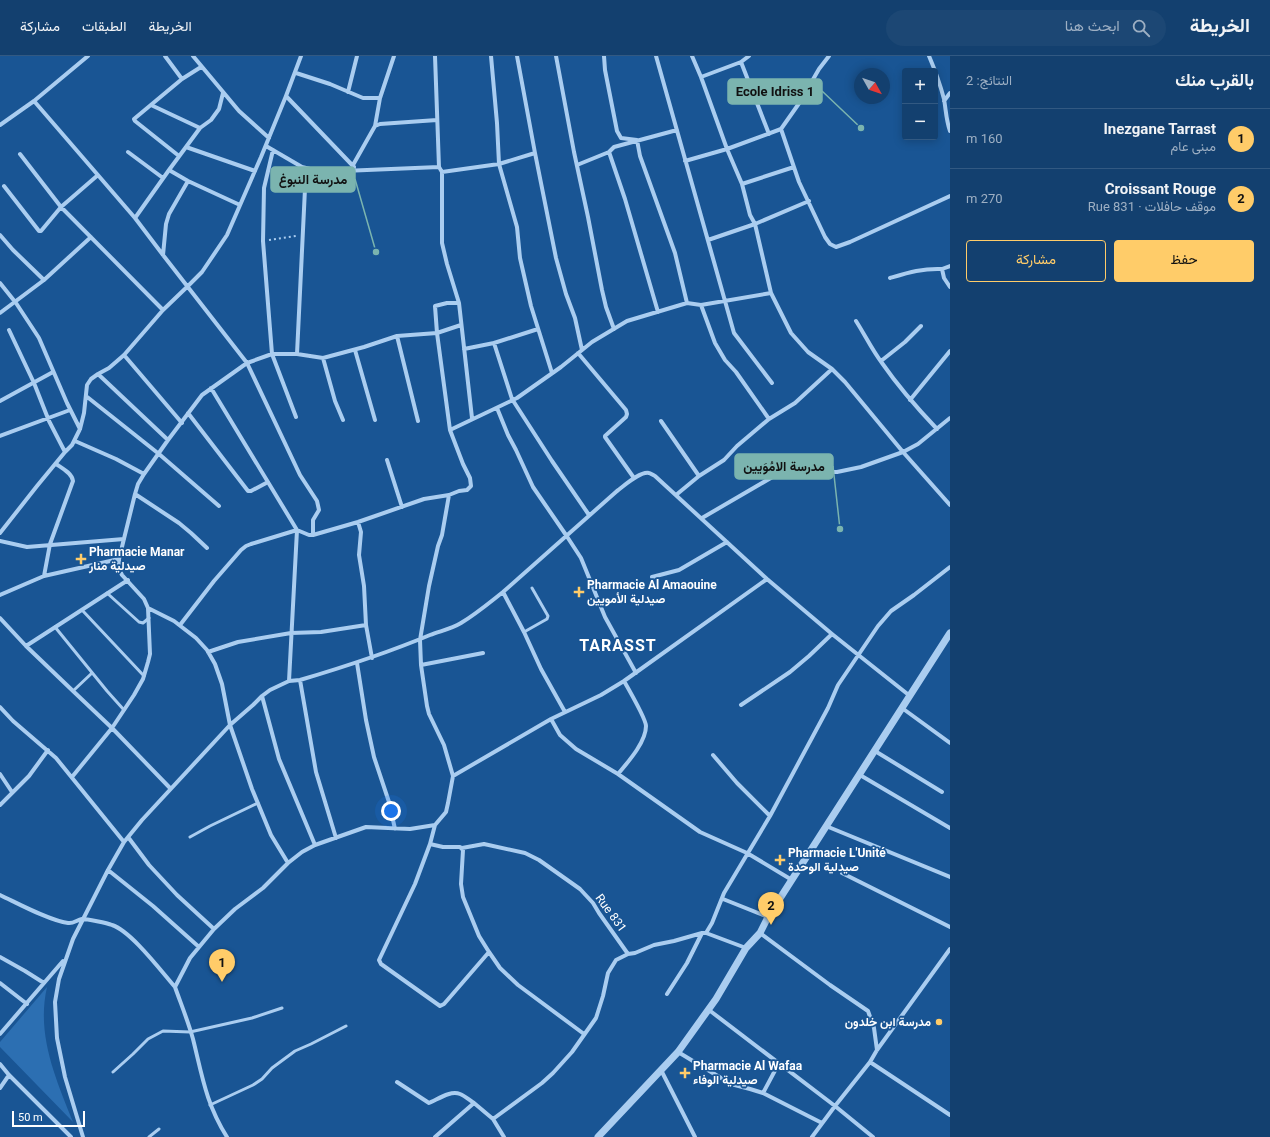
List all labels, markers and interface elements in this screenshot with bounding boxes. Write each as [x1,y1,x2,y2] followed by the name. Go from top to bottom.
[886,10,1166,46] search box
[1190,14,1250,37] text: الخريطة
[1065,17,1120,35] text: ابحث هنا
[1130,17,1152,39] icon: search
[20,18,60,34] text: مشاركة
[82,18,126,34] text: الطبقات
[148,18,192,34] text: الخريطة
[854,68,890,104] north arrow
[902,68,938,140] map controls
[902,68,938,104] button: +
[1175,70,1254,90] text: بالقرب منك
[966,73,1012,88] text: النتائج: 2
[728,79,822,104] callout: Ecole Idriss 1
[736,84,814,99] text: Ecole Idriss 1
[902,104,938,140] button: −
[1103,120,1216,138] text: Inezgane Tarrast
[966,131,1003,146] text: 160 m
[1237,131,1245,146] text: 1
[1171,139,1216,154] text: مبنى عام
[271,167,355,192] callout: مدرسة النبوغ
[279,172,347,188] text: مدرسة النبوغ
[1105,180,1216,198] text: Croissant Rouge
[966,191,1003,206] text: 270 m
[1237,191,1245,206] text: 2
[1088,199,1216,214] text: موقف حافلات · Rue 831
[966,240,1106,282] button: مشاركة
[1114,240,1254,282] button: حفظ
[735,454,833,479] callout: مدرسة الامُوَيين
[743,459,825,475] text: مدرسة الامُوَيين
[88,545,185,574] place label: Pharmacie Manar صيدلية منار
[76,554,86,564] marker: Pharmacie Manar صيدلية منار
[587,578,717,607] place label: Pharmacie Al Amaouine صيدلية الأمويين
[574,587,584,597] marker: Pharmacie Al Amaouine صيدلية الأمويين
[579,636,657,655] district label: TARASST
[381,801,401,821] your location
[788,846,886,875] place label: Pharmacie L'Unité صيدلية الوحدة
[775,855,785,865] marker: Pharmacie L'Unité صيدلية الوحدة
[593,891,629,935] street label: Rue 831
[758,892,784,925] pin: 2
[209,949,235,982] pin: 1
[845,1015,931,1030] place label: مدرسة ابن خلدون
[934,1017,944,1027] marker: مدرسة ابن خلدون
[693,1059,803,1088] place label: Pharmacie Al Wafaa صيدلية الوفاء
[680,1068,690,1078] marker: Pharmacie Al Wafaa صيدلية الوفاء
[12,1109,85,1128] scale bar
[18,1111,43,1124] text: 50 m

